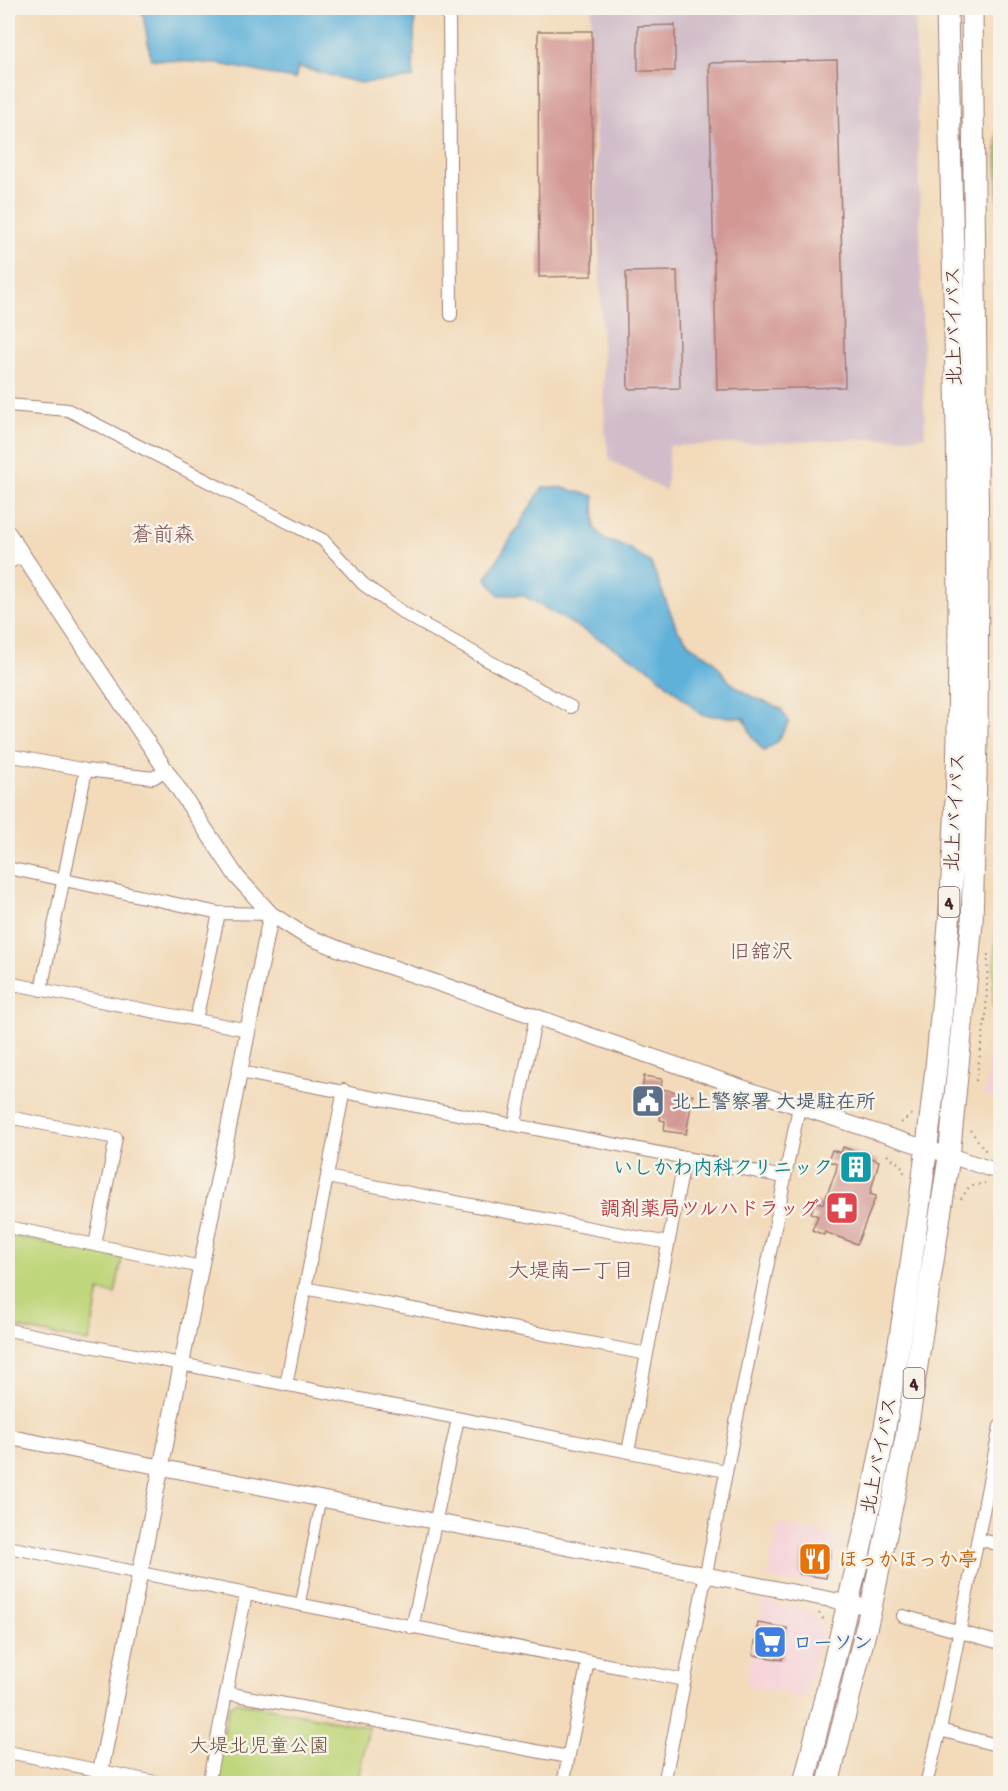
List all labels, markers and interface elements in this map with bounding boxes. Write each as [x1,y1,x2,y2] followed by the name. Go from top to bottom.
[943,266,969,386] street label: 北上バイパス
[132,523,195,550] district label: 蒼前森
[942,752,972,873] street label: 北上バイパス
[938,887,960,917] road number: 4
[730,941,793,967] district label: 旧舘沢
[630,1083,666,1119] public building icon: 北上警察署 大堤駐在所
[671,1091,876,1116] place label: 北上警察署 大堤駐在所
[838,1149,874,1185] building icon: いしかわ内科クリニック
[613,1157,833,1182] place label: いしかわ内科クリニック
[824,1190,860,1226] pharmacy icon: 調剤薬局ツルハドラッグ
[600,1198,819,1223] place label: 調剤薬局ツルハドラッグ
[508,1259,634,1286] district label: 大堤南一丁目
[904,1368,924,1398] road number: 4
[858,1395,904,1517] street label: 北上バイパス
[797,1541,833,1577] restaurant icon: ほっかほっか亭
[838,1549,978,1574] place label: ほっかほっか亭
[752,1624,788,1660] supermarket icon: ローソン
[793,1634,873,1657] place label: ローソン
[189,1735,329,1760] park label: 大堤北児童公園

